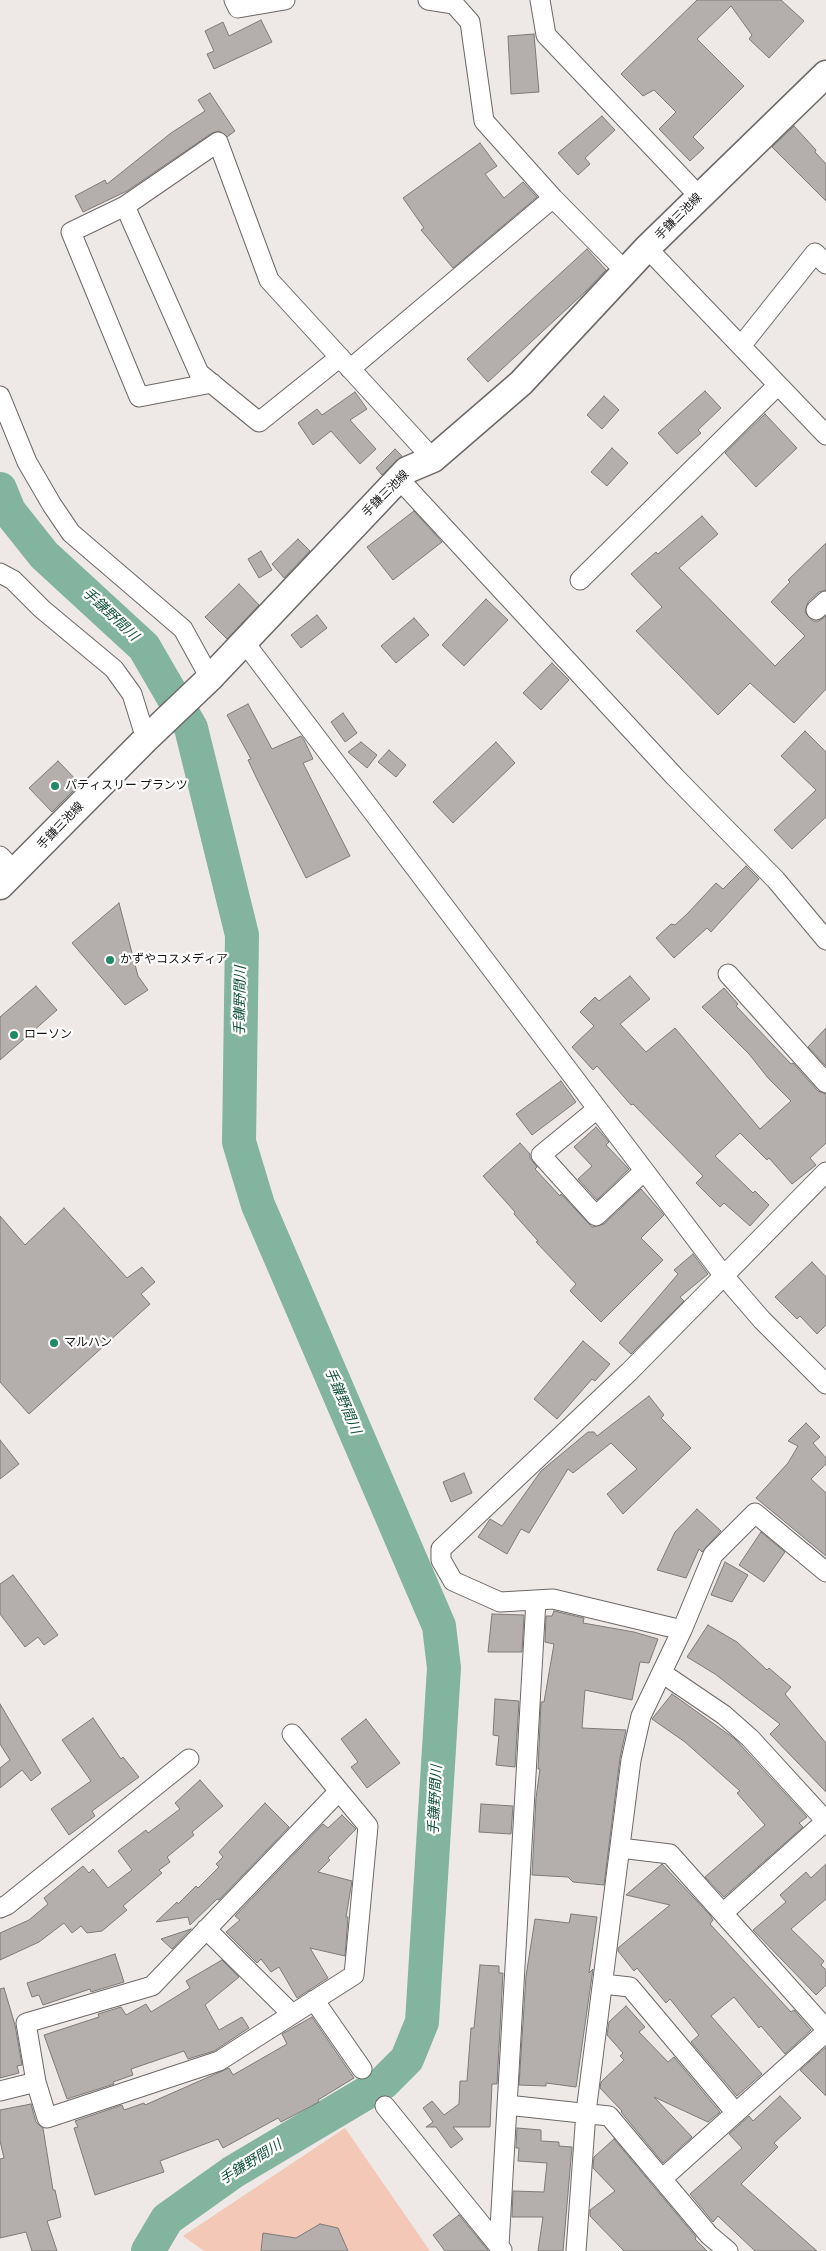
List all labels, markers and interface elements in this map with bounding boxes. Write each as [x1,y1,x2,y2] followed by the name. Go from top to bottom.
[653,191,705,243] street label: 手鎌三池線
[360,468,412,520] street label: 手鎌三池線
[79,585,141,645] water label: 手鎌野間川
[65,779,188,793] place label: パティスリー プランツ
[49,780,61,792] marker: パティスリー プランツ
[35,799,87,853] street label: 手鎌三池線
[120,953,228,967] place label: かずやコスメディア
[104,954,116,966] marker: かずやコスメディア
[232,966,250,1036] water label: 手鎌野間川
[24,1028,72,1042] place label: ローソン
[8,1029,20,1041] marker: ローソン
[64,1336,112,1350] place label: マルハン
[48,1337,60,1349] marker: マルハン
[321,1366,363,1436] water label: 手鎌野間川
[426,1765,446,1835] water label: 手鎌野間川
[217,2137,285,2189] water label: 手鎌野間川

